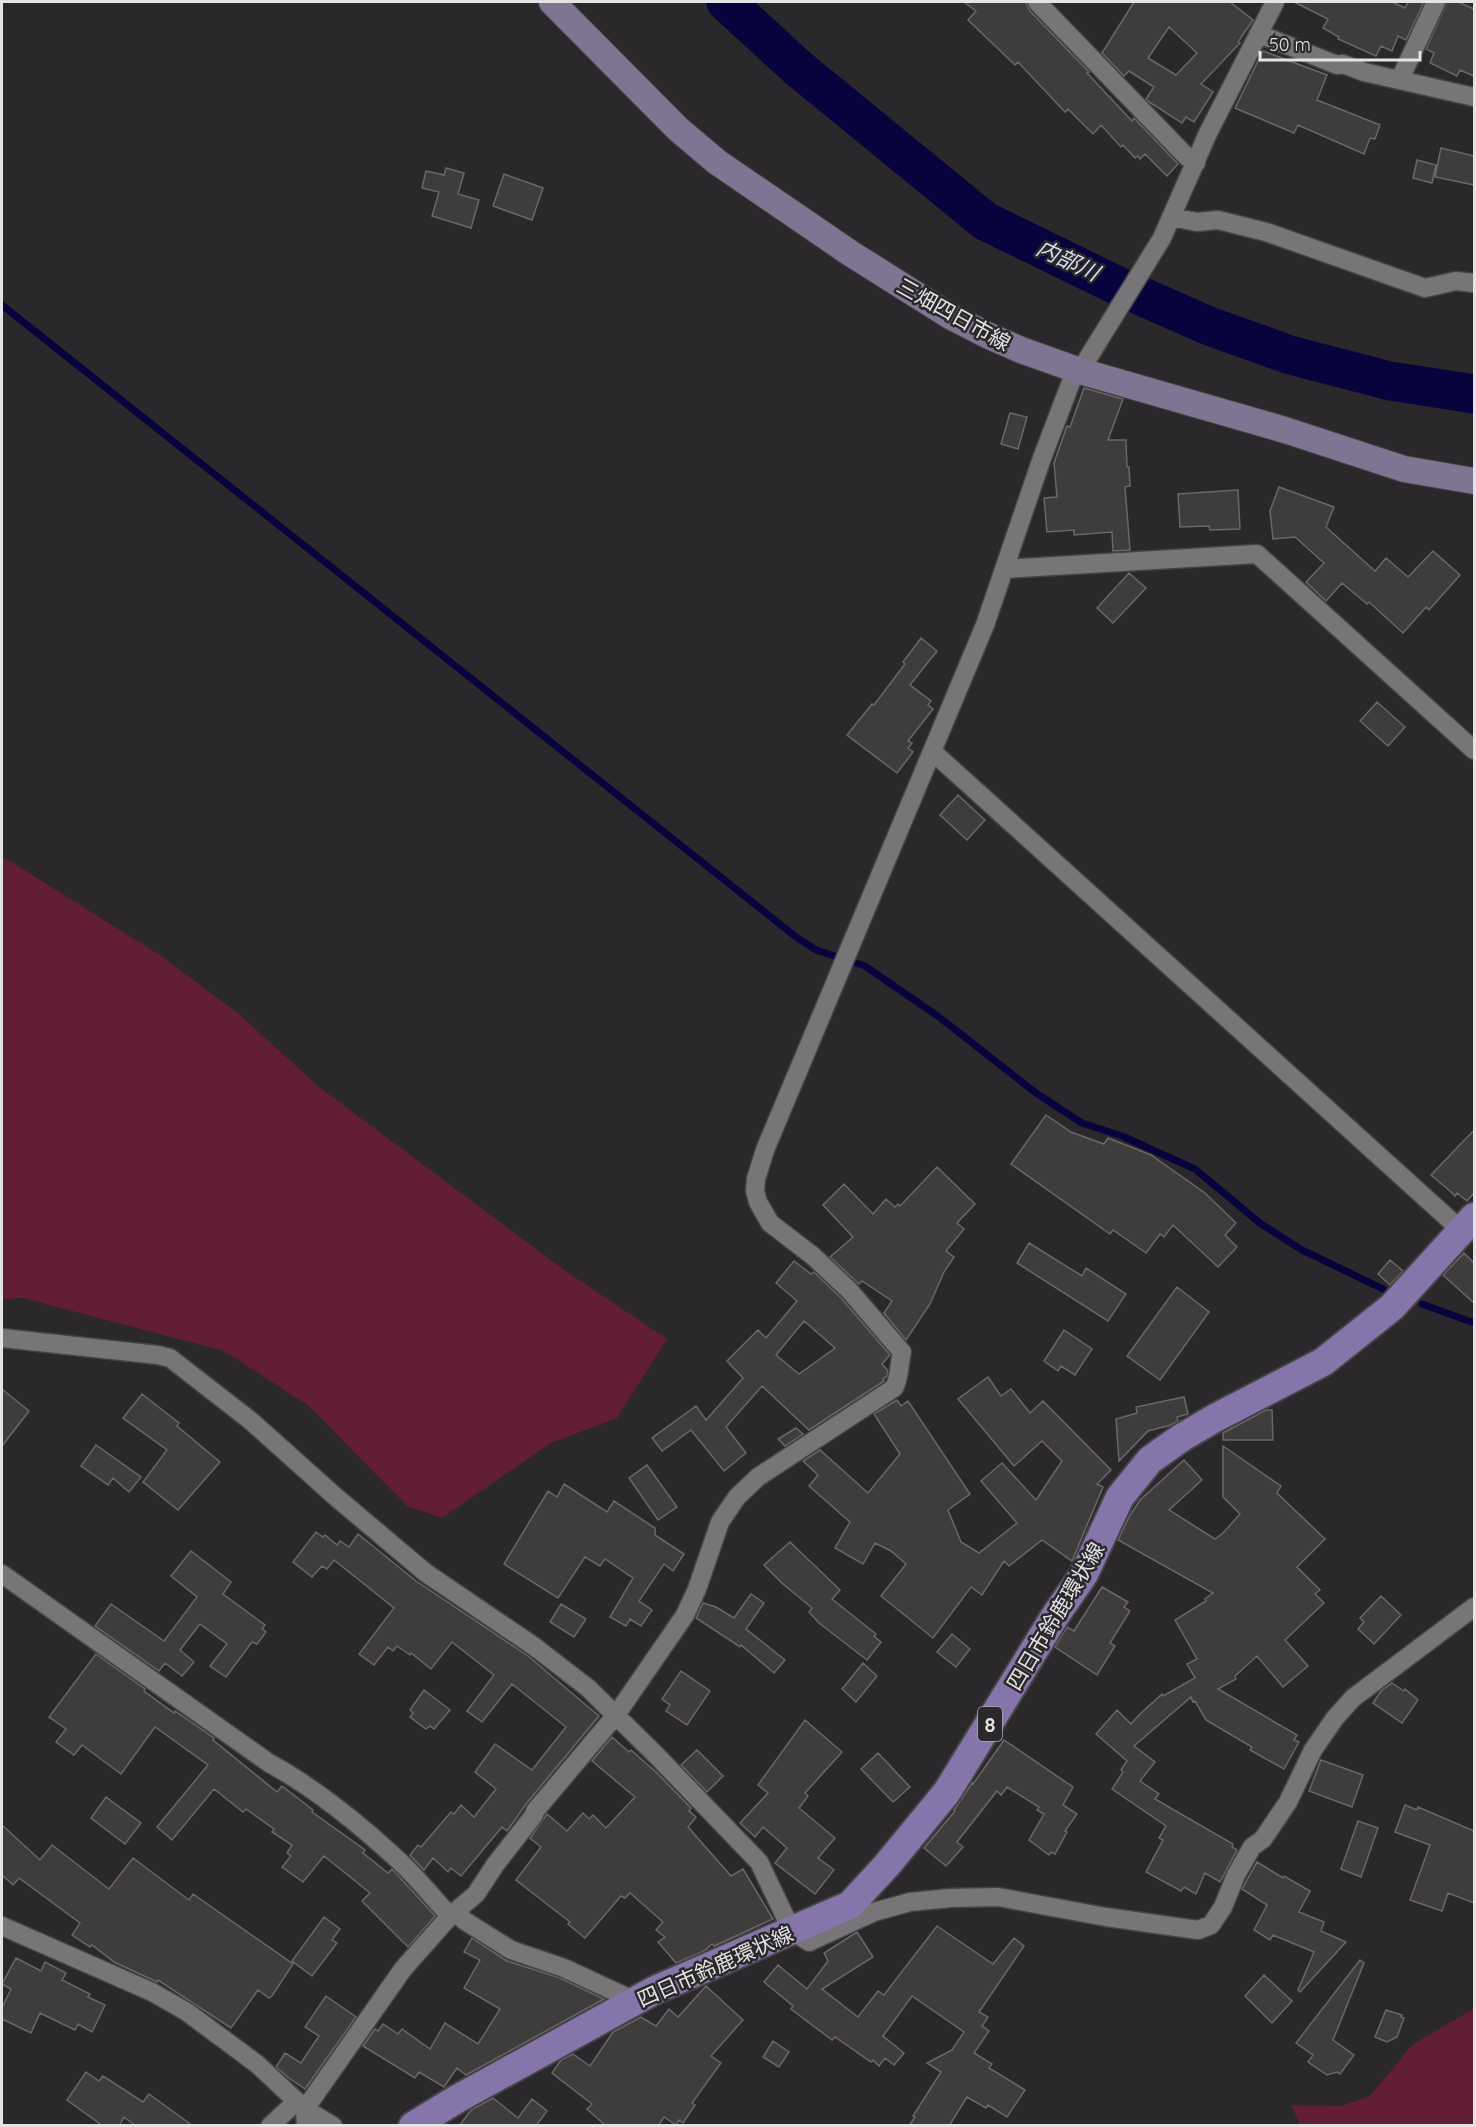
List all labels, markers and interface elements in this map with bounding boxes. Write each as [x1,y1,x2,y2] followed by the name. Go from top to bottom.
[1260,24,1420,62] scale bar
[1269,33,1311,56] text: 50 m
[1032,233,1106,287] water label: 内部川
[893,272,1015,356] street label: 三畑四日市線
[1001,1537,1109,1695] street label: 四日市鈴鹿環状線
[978,1707,1002,1741] road number: 8
[633,1920,797,2012] street label: 四日市鈴鹿環状線

